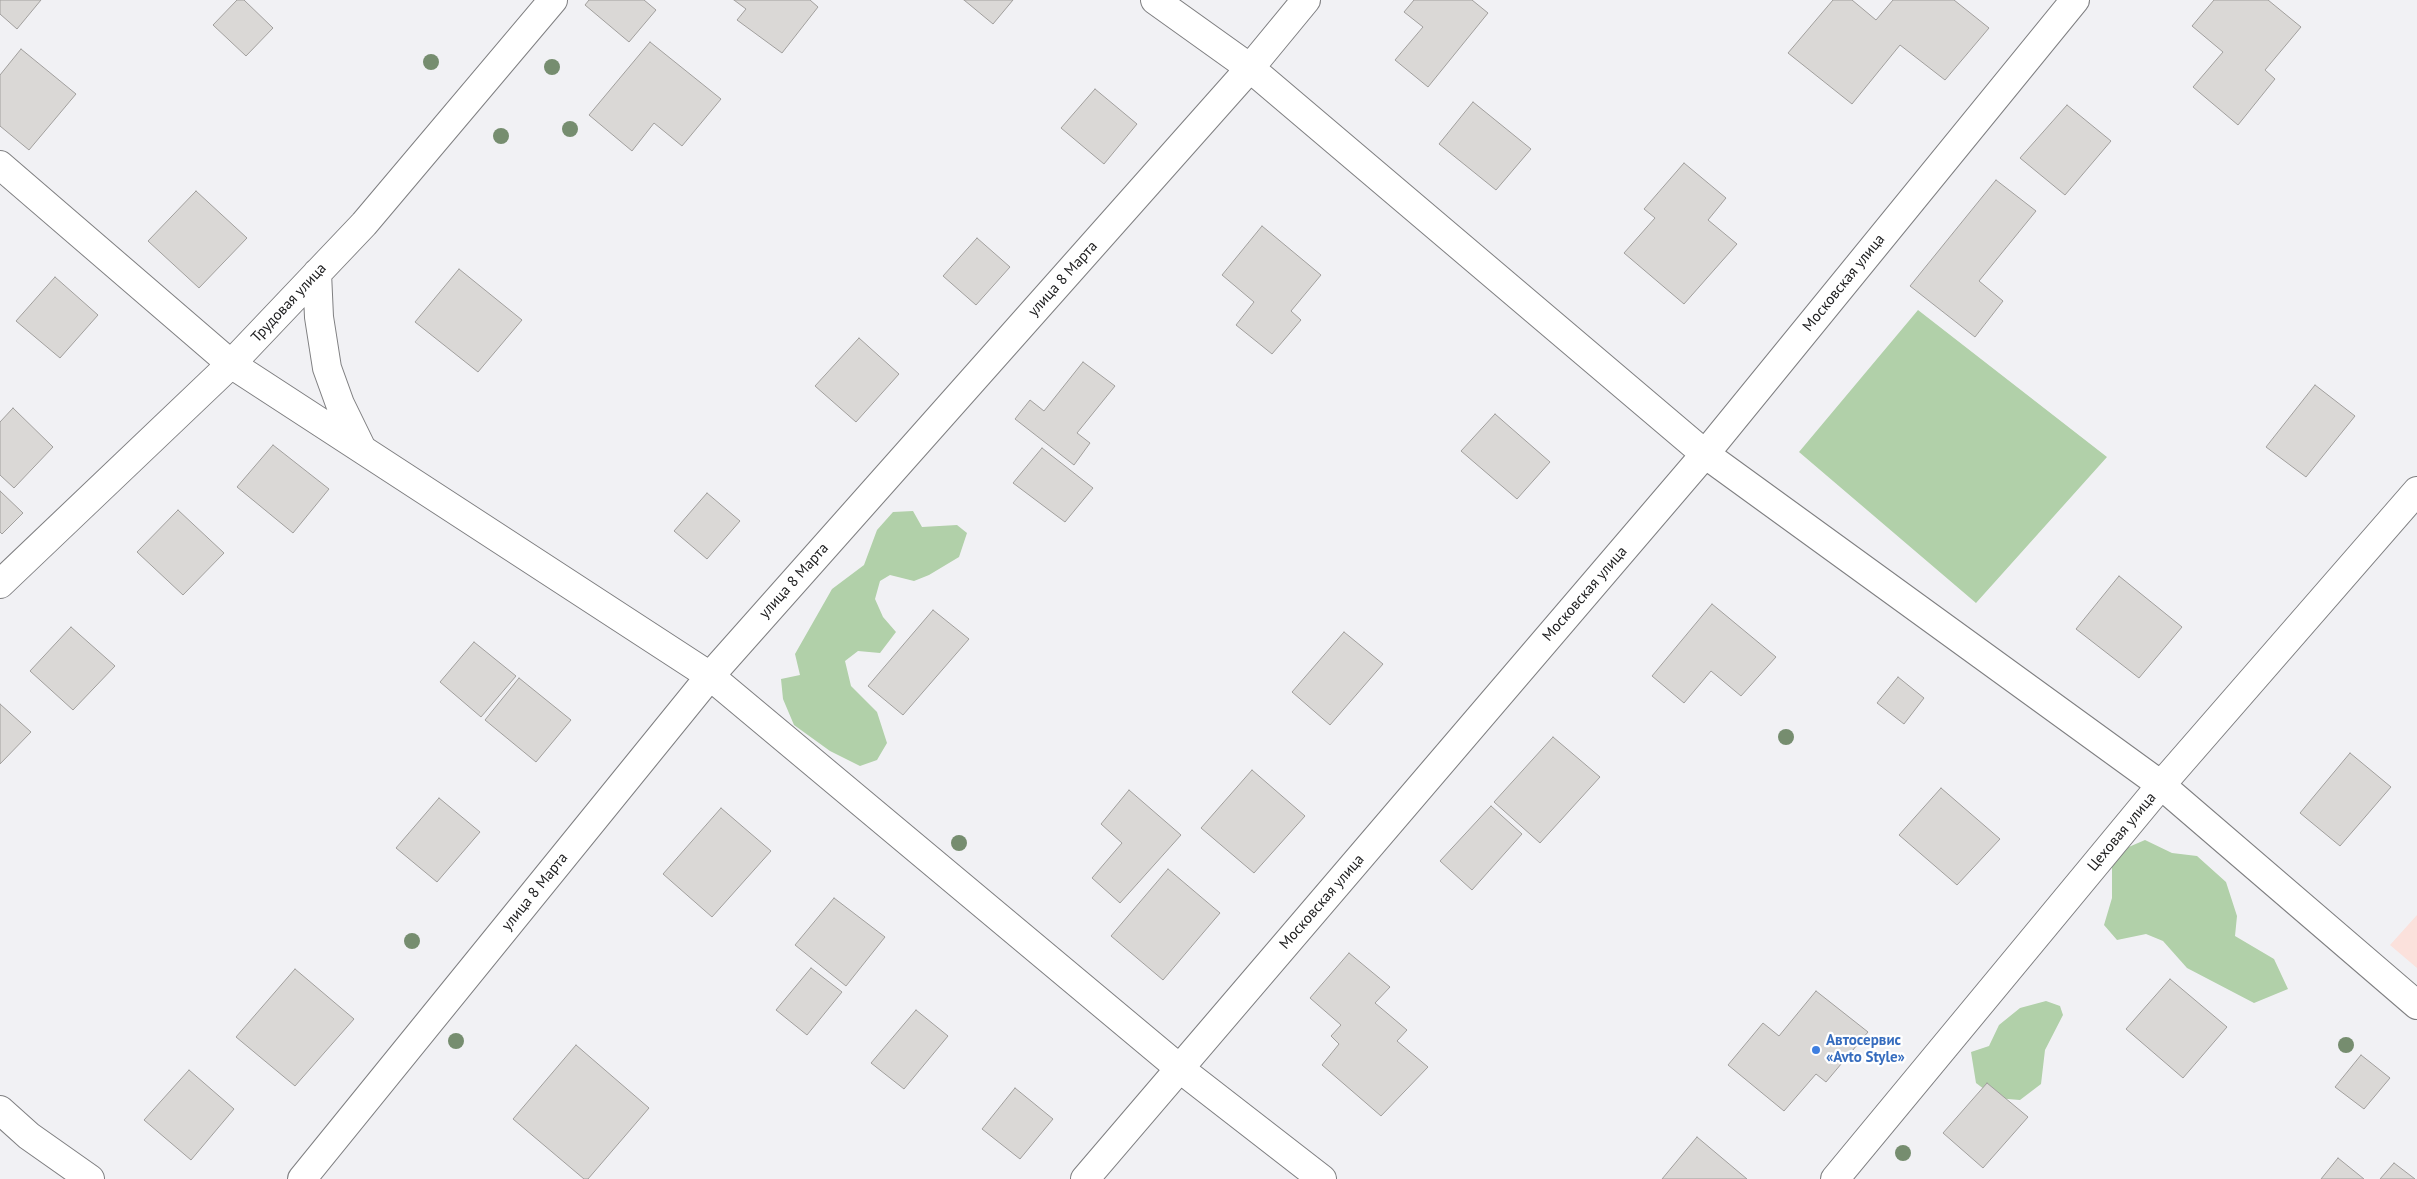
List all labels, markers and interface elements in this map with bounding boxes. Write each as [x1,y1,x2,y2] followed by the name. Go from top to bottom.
[1799,231,1889,335] street label: Московская улица
[1025,238,1101,320] street label: улица 8 Марта
[248,260,330,346] street label: Трудовая улица
[756,540,832,622] street label: улица 8 Марта
[1539,543,1631,645] street label: Московская улица
[2084,789,2160,875] street label: Цеховая улица
[498,849,572,935] street label: улица 8 Марта
[1276,851,1368,953] street label: Московская улица
[1826,1032,1905,1067] place label: Автосервис «Avto Style»
[1810,1044,1822,1056] marker: Автосервис «Avto Style»

